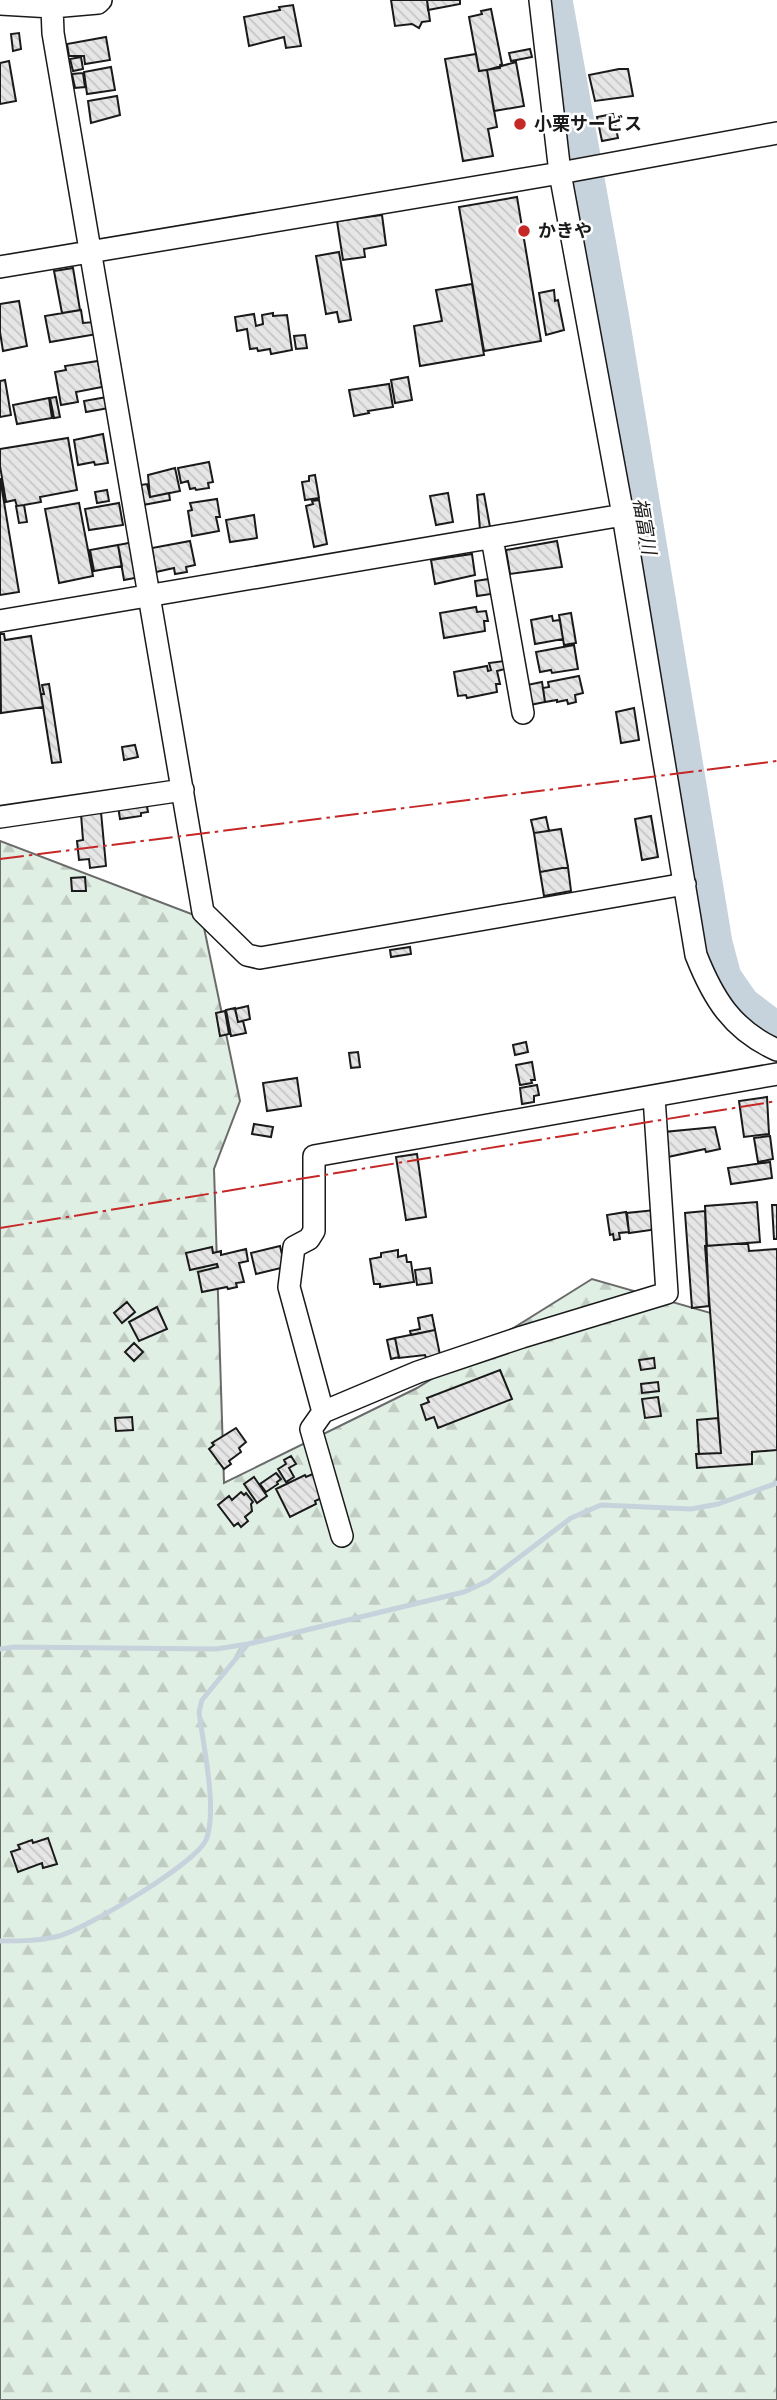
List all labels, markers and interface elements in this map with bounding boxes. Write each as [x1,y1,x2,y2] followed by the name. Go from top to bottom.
[534,112,642,135] place label: 小栗サービス
[512,116,528,132] marker: 小栗サービス
[538,219,592,242] place label: かきや
[516,223,532,239] marker: かきや
[628,496,662,558] water label: 福富川

